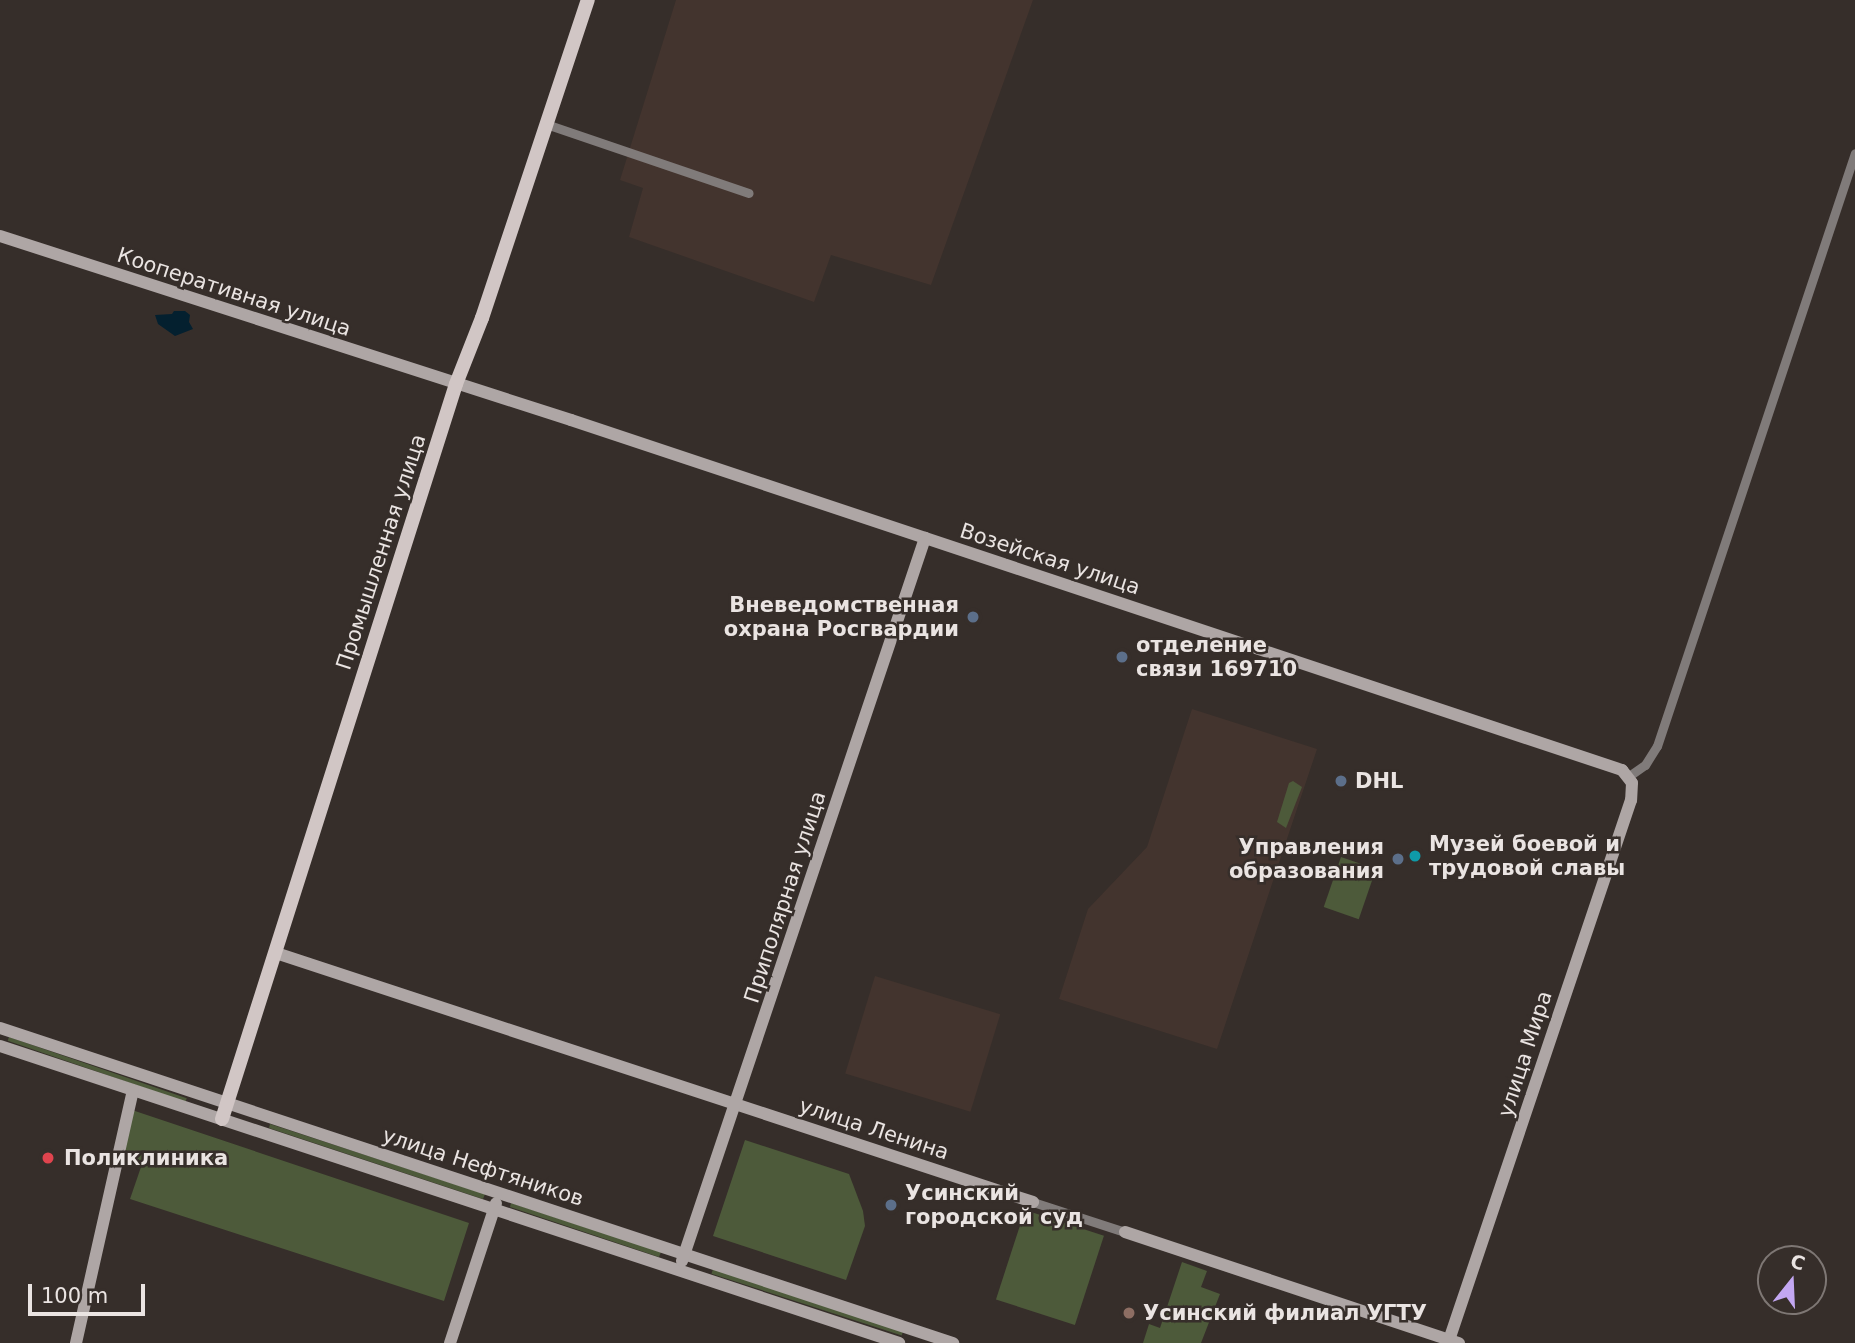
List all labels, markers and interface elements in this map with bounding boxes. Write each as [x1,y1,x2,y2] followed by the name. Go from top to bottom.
[114,242,354,342] street label: Кооперативная улица
[331,431,431,673] street label: Промышленная улица
[957,518,1143,600] street label: Возейская улица
[724,592,959,642] place label: Вневедомственная охрана Росгвардии
[965,609,981,625] marker: Вневедомственная охрана Росгвардии
[1136,632,1297,682] place label: отделение связи 169710
[1114,649,1130,665] marker: отделение связи 169710
[1355,768,1403,794] place label: DHL
[1333,773,1349,789] marker: DHL
[739,788,831,1006] street label: Приполярная улица
[1429,831,1625,881] place label: Музей боевой и трудовой славы
[1229,834,1384,884] place label: Управления образования
[1407,848,1423,864] marker: Музей боевой и трудовой славы
[1390,851,1406,867] marker: Управления образования
[1493,988,1557,1120] street label: улица Мира
[796,1093,952,1165] street label: улица Ленина
[379,1123,587,1211] street label: улица Нефтяников
[64,1145,228,1171] place label: Поликлиника
[38,1148,58,1168] marker: Поликлиника
[905,1180,1083,1230] place label: Усинский городской суд
[883,1197,899,1213] marker: Усинский городской суд
[1757,1245,1827,1315] north arrow
[1788,1249,1808,1275] text: С
[32,1270,149,1314] scale bar
[41,1284,108,1308] text: 100 m
[1143,1300,1427,1326] place label: Усинский филиал УГТУ
[1121,1305,1137,1321] marker: Усинский филиал УГТУ

